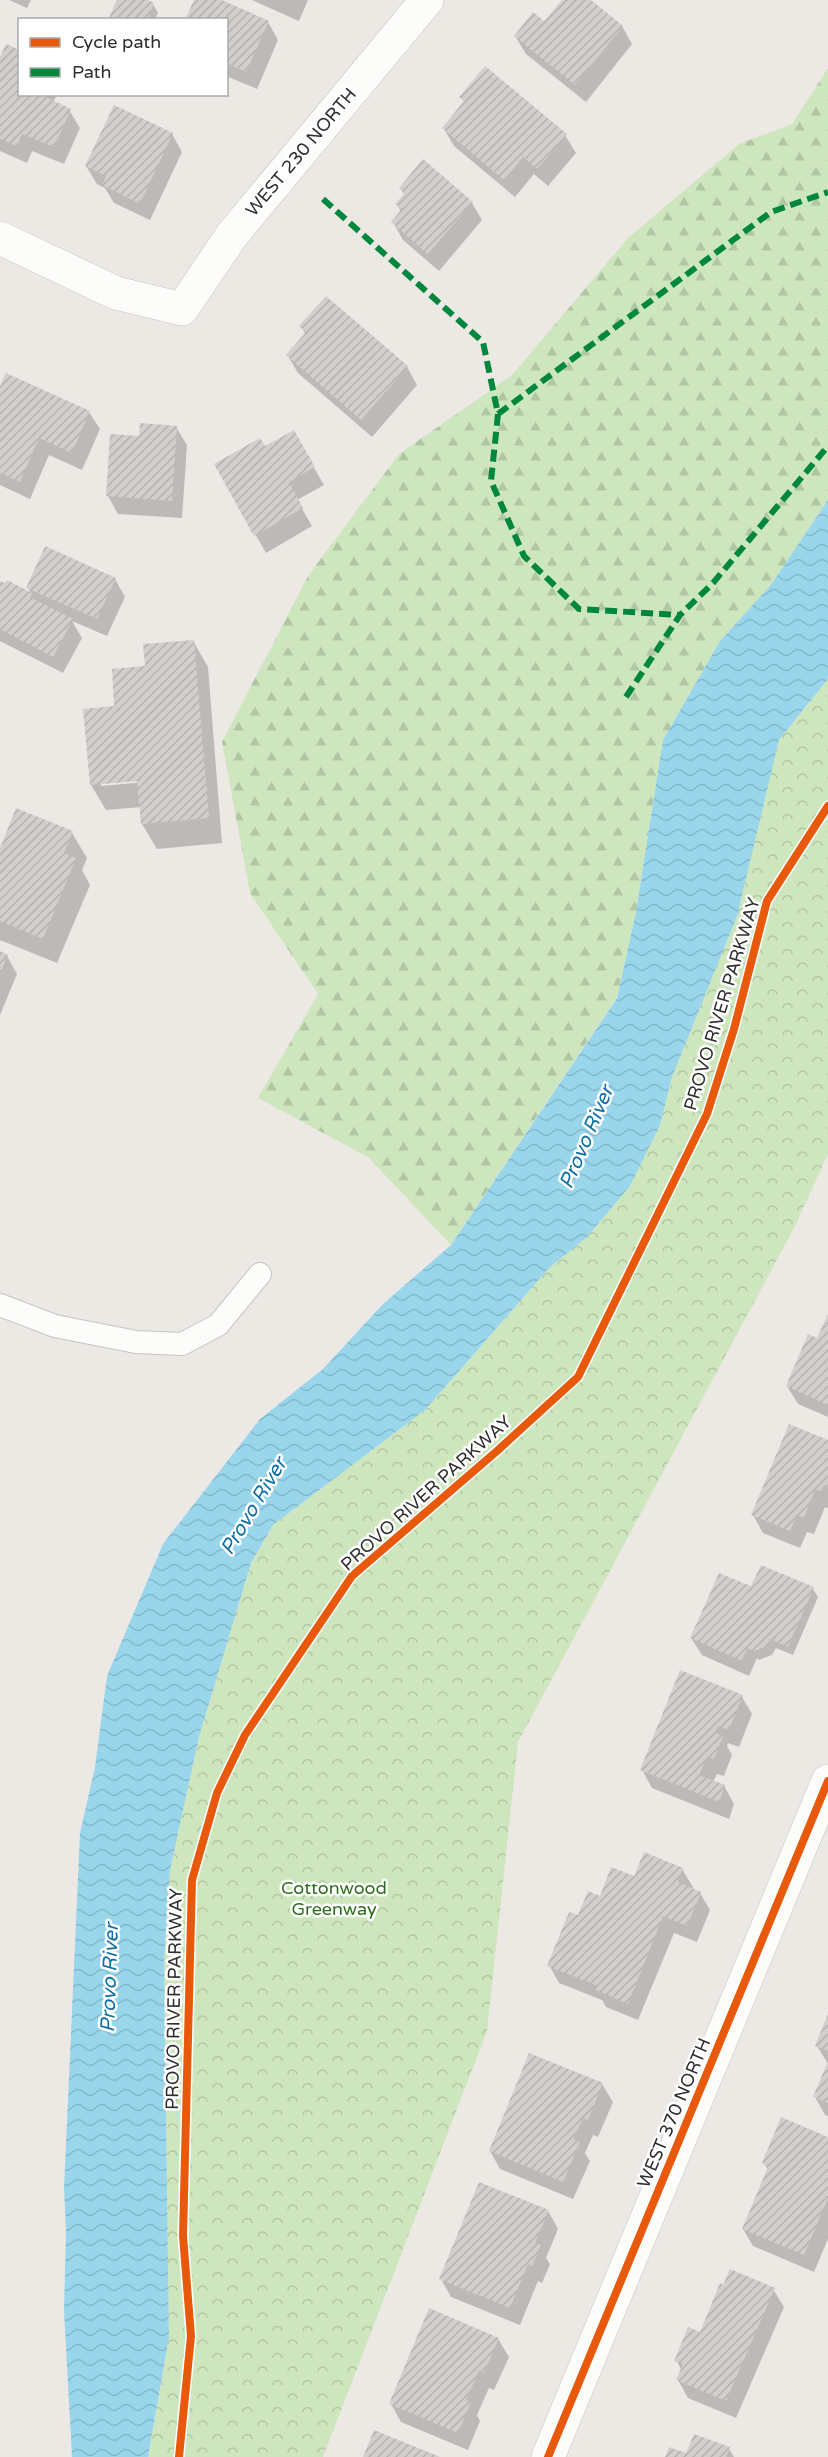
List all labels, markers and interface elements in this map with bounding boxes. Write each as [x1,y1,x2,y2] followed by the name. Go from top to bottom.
[18,18,228,96] legend
[72,31,161,53] text: Cycle path
[72,61,111,83] text: Path
[241,83,361,221] street label: WEST 230 NORTH
[679,894,765,1113] street label: PROVO RIVER PARKWAY
[555,1080,620,1192] water label: Provo River
[336,1410,516,1575] street label: PROVO RIVER PARKWAY
[215,1452,293,1559] water label: Provo River
[281,1877,387,1920] park label: Cottonwood Greenway
[161,1887,187,2110] street label: PROVO RIVER PARKWAY
[96,1921,124,2033] water label: Provo River
[632,2035,716,2191] street label: WEST 370 NORTH

